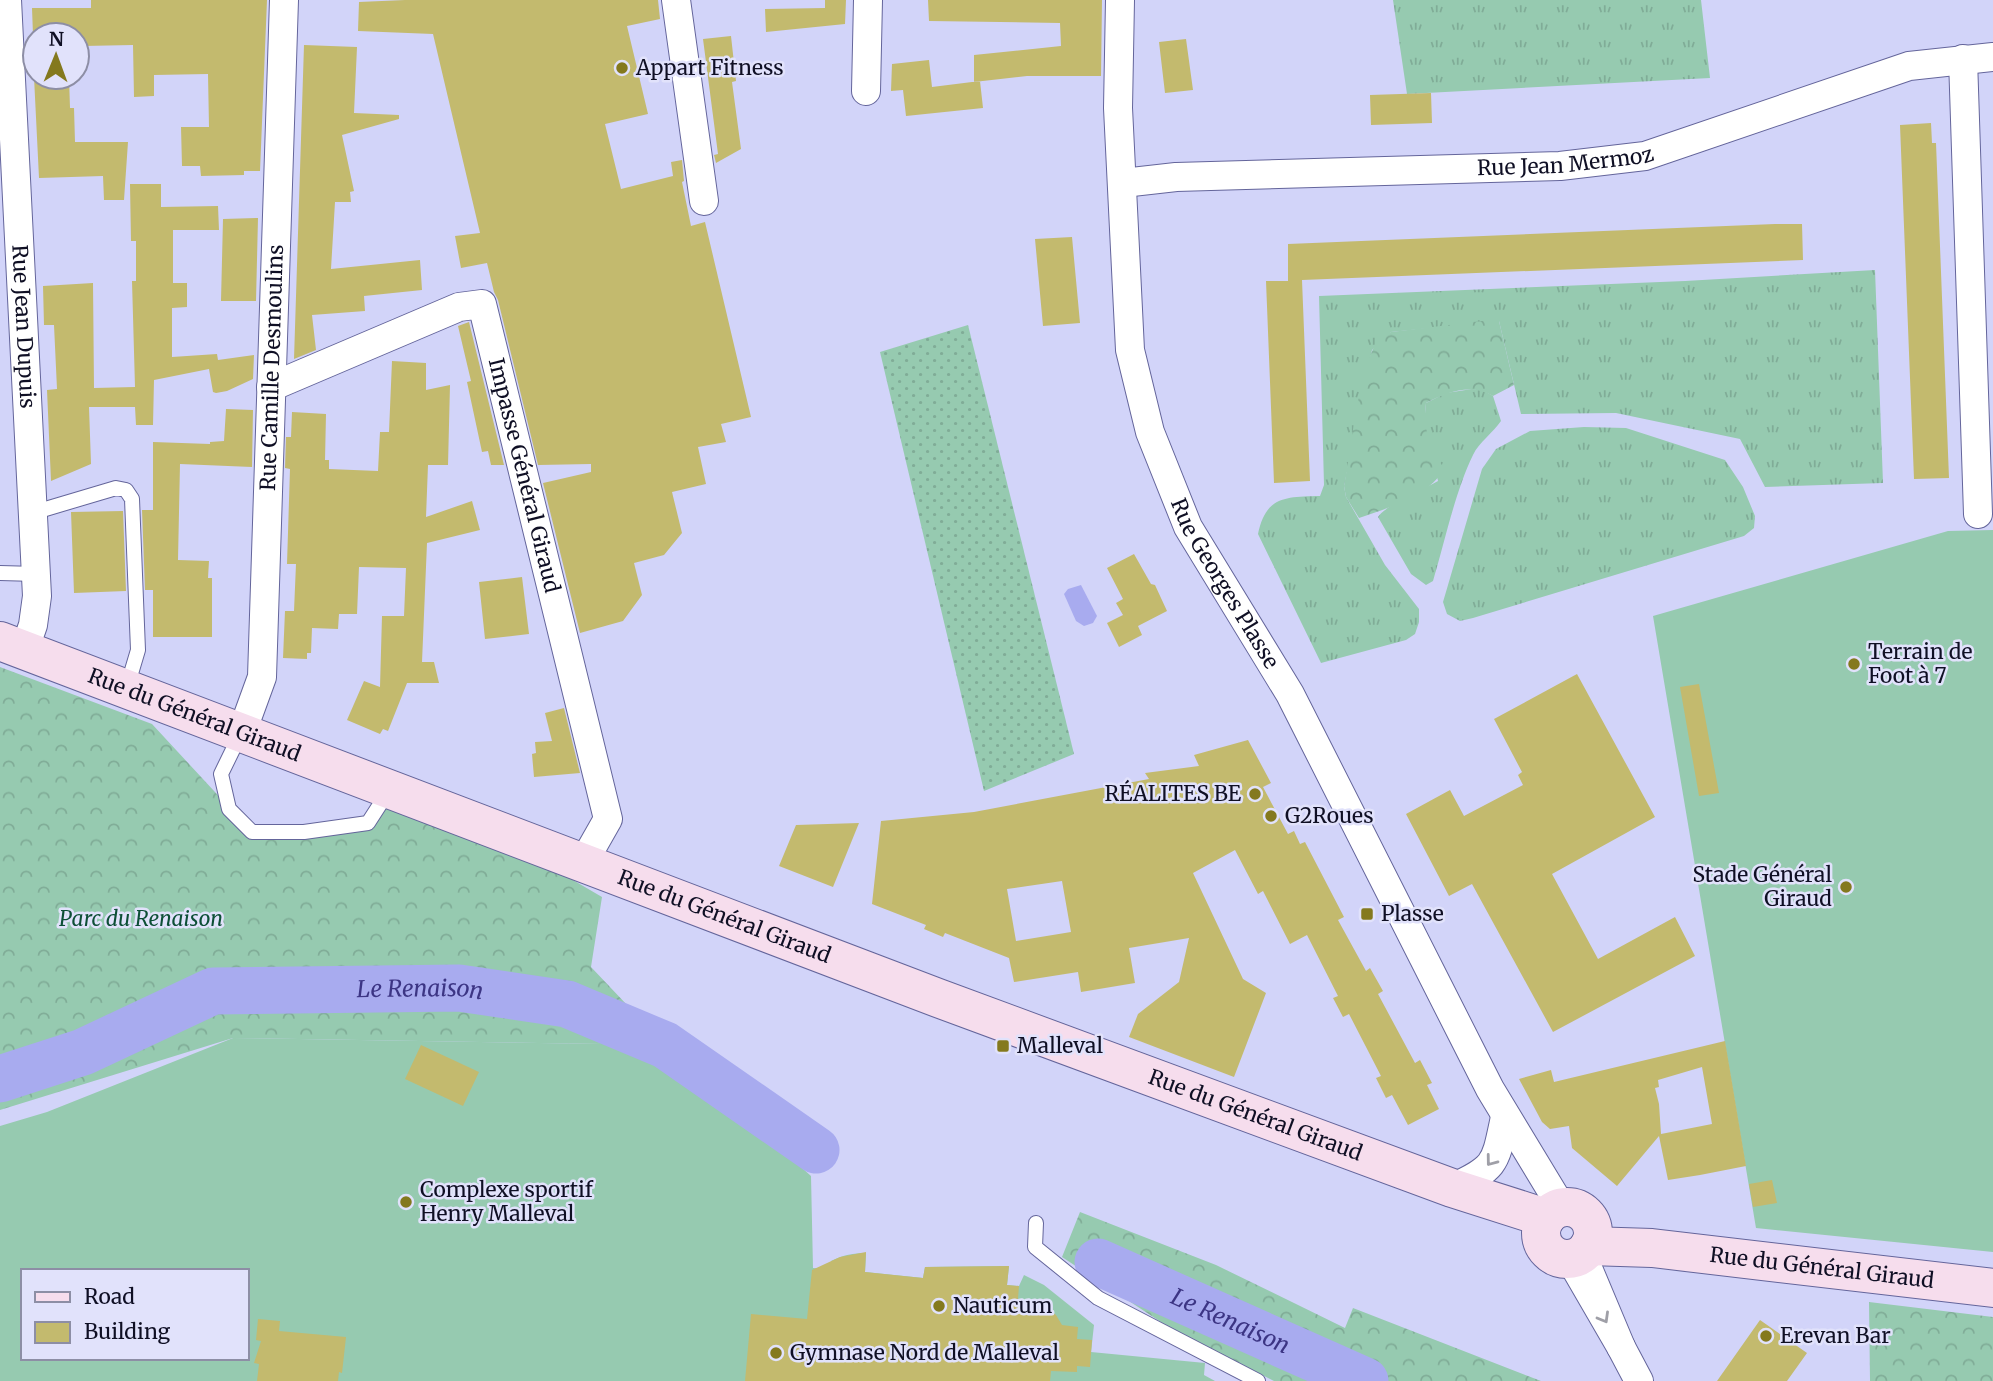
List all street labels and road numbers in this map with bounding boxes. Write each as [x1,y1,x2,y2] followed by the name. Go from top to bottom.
[1477,140,1657,181] street label: Rue Jean Mermoz
[6,244,42,409] street label: Rue Jean Dupuis
[254,244,289,491] street label: Rue Camille Desmoulins
[483,355,566,596] street label: Impasse Général Giraud
[1165,494,1285,673] street label: Rue Georges Plasse
[84,662,305,767] street label: Rue du Général Giraud
[614,863,835,969] street label: Rue du Général Giraud
[1145,1063,1366,1167] street label: Rue du Général Giraud
[1708,1241,1936,1294] street label: Rue du Général Giraud

